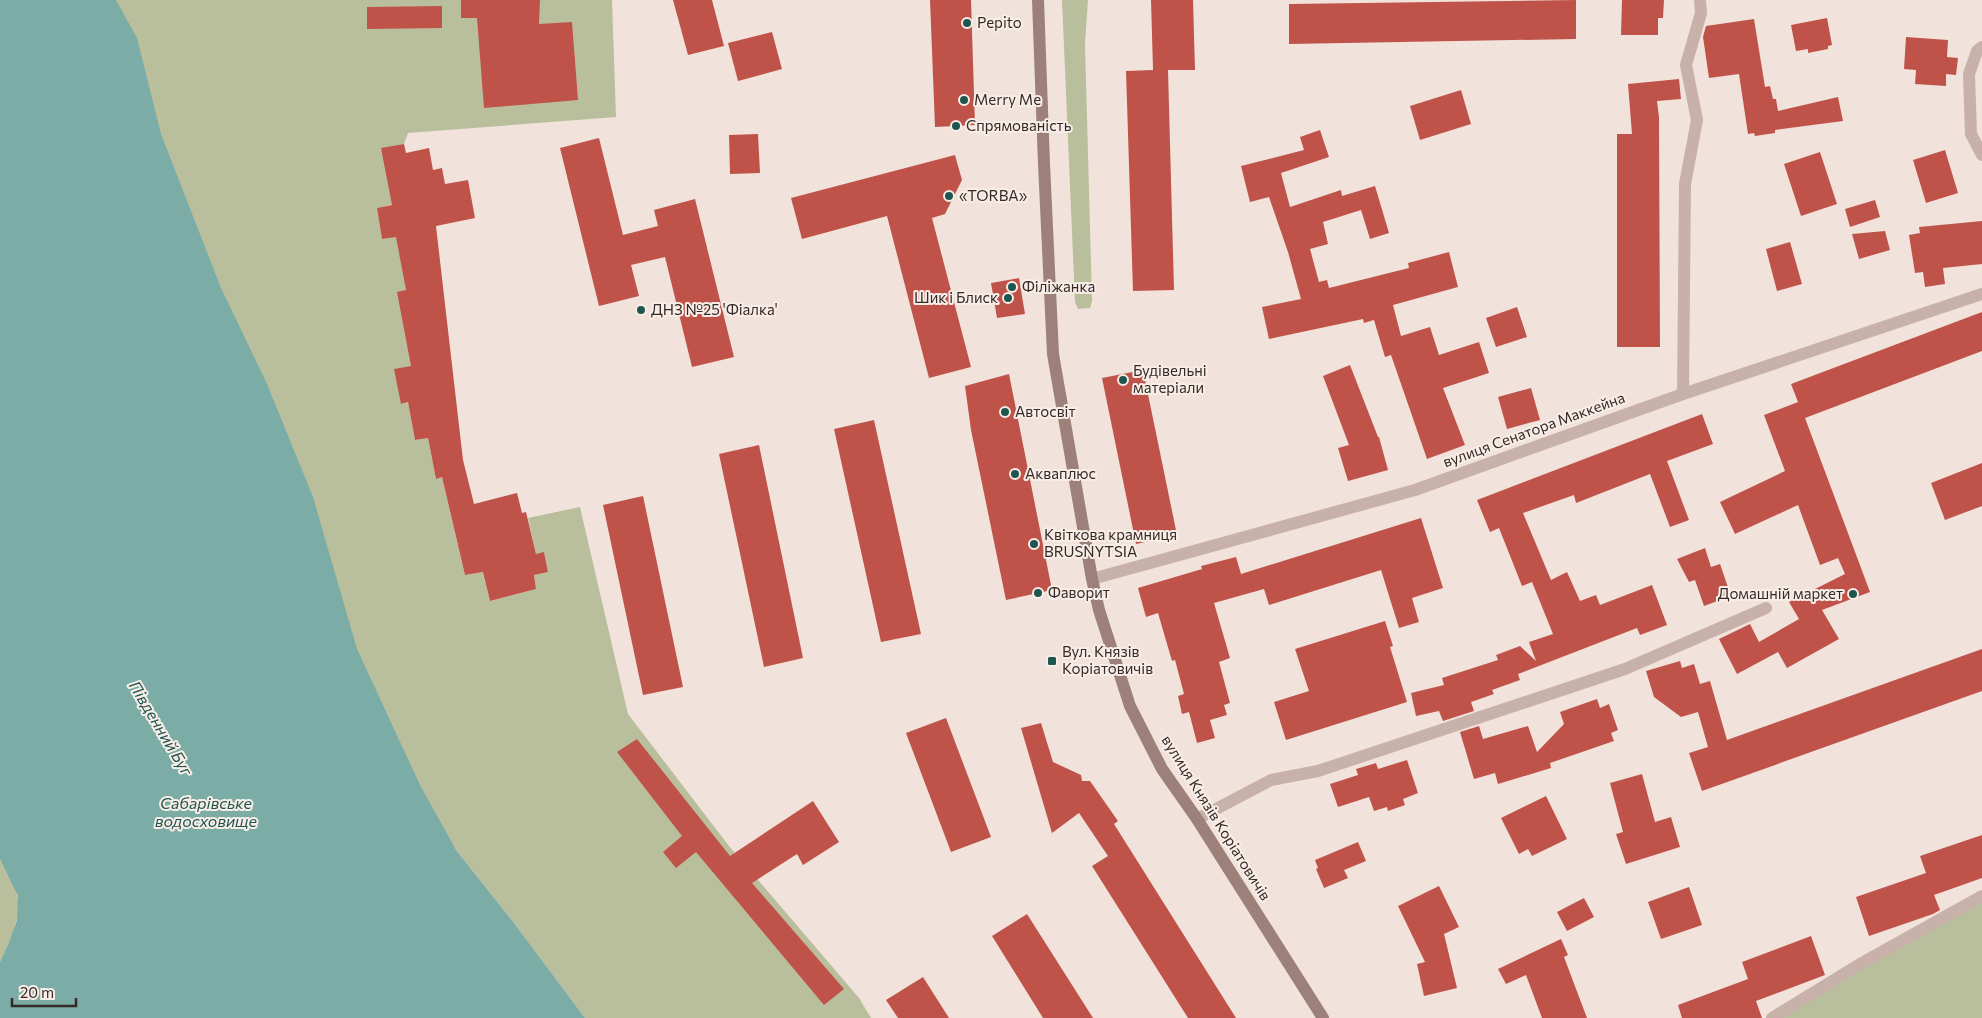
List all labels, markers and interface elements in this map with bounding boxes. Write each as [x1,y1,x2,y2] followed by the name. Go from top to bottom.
[977,13,1022,31] place label: Pepito
[961,17,973,29] marker: Pepito
[974,90,1041,108] place label: Merry Me
[958,94,970,106] marker: Merry Me
[966,116,1072,134] place label: Спрямованість
[950,120,962,132] marker: Спрямованість
[959,186,1028,204] place label: «TORBA»
[943,190,955,202] marker: «TORBA»
[1022,277,1095,295] place label: Філіжанка
[1006,281,1018,293] marker: Філіжанка
[914,288,998,306] place label: Шик і Блиск
[1002,292,1014,304] marker: Шик і Блиск
[651,300,778,318] place label: ДНЗ №25 'Фіалка'
[635,304,647,316] marker: ДНЗ №25 'Фіалка'
[1133,361,1207,396] place label: Будівельні матеріали
[1117,374,1129,386] marker: Будівельні матеріали
[1440,388,1627,470] street label: вулиця Сенатора Маккейна
[1015,402,1076,420] place label: Автосвіт
[999,406,1011,418] marker: Автосвіт
[1025,464,1096,482] place label: Акваплюс
[1009,468,1021,480] marker: Акваплюс
[1044,525,1177,560] place label: Квіткова крамниця BRUSNYTSIA
[1028,538,1040,550] marker: Квіткова крамниця BRUSNYTSIA
[1048,583,1110,601] place label: Фаворит
[1718,584,1843,602] place label: Домашній маркет
[1032,587,1044,599] marker: Фаворит
[1847,588,1859,600] marker: Домашній маркет
[1062,642,1153,677] place label: Вул. Князів Коріатовичів
[1046,655,1058,667] marker: Вул. Князів Коріатовичів
[126,677,198,779] water label: Південний Буг
[1158,732,1275,903] street label: вулиця Князів Коріатовичів
[155,793,258,830] water label: Сабарівське водосховище
[12,976,76,1008] scale bar
[20,983,54,1001] text: 20 m

